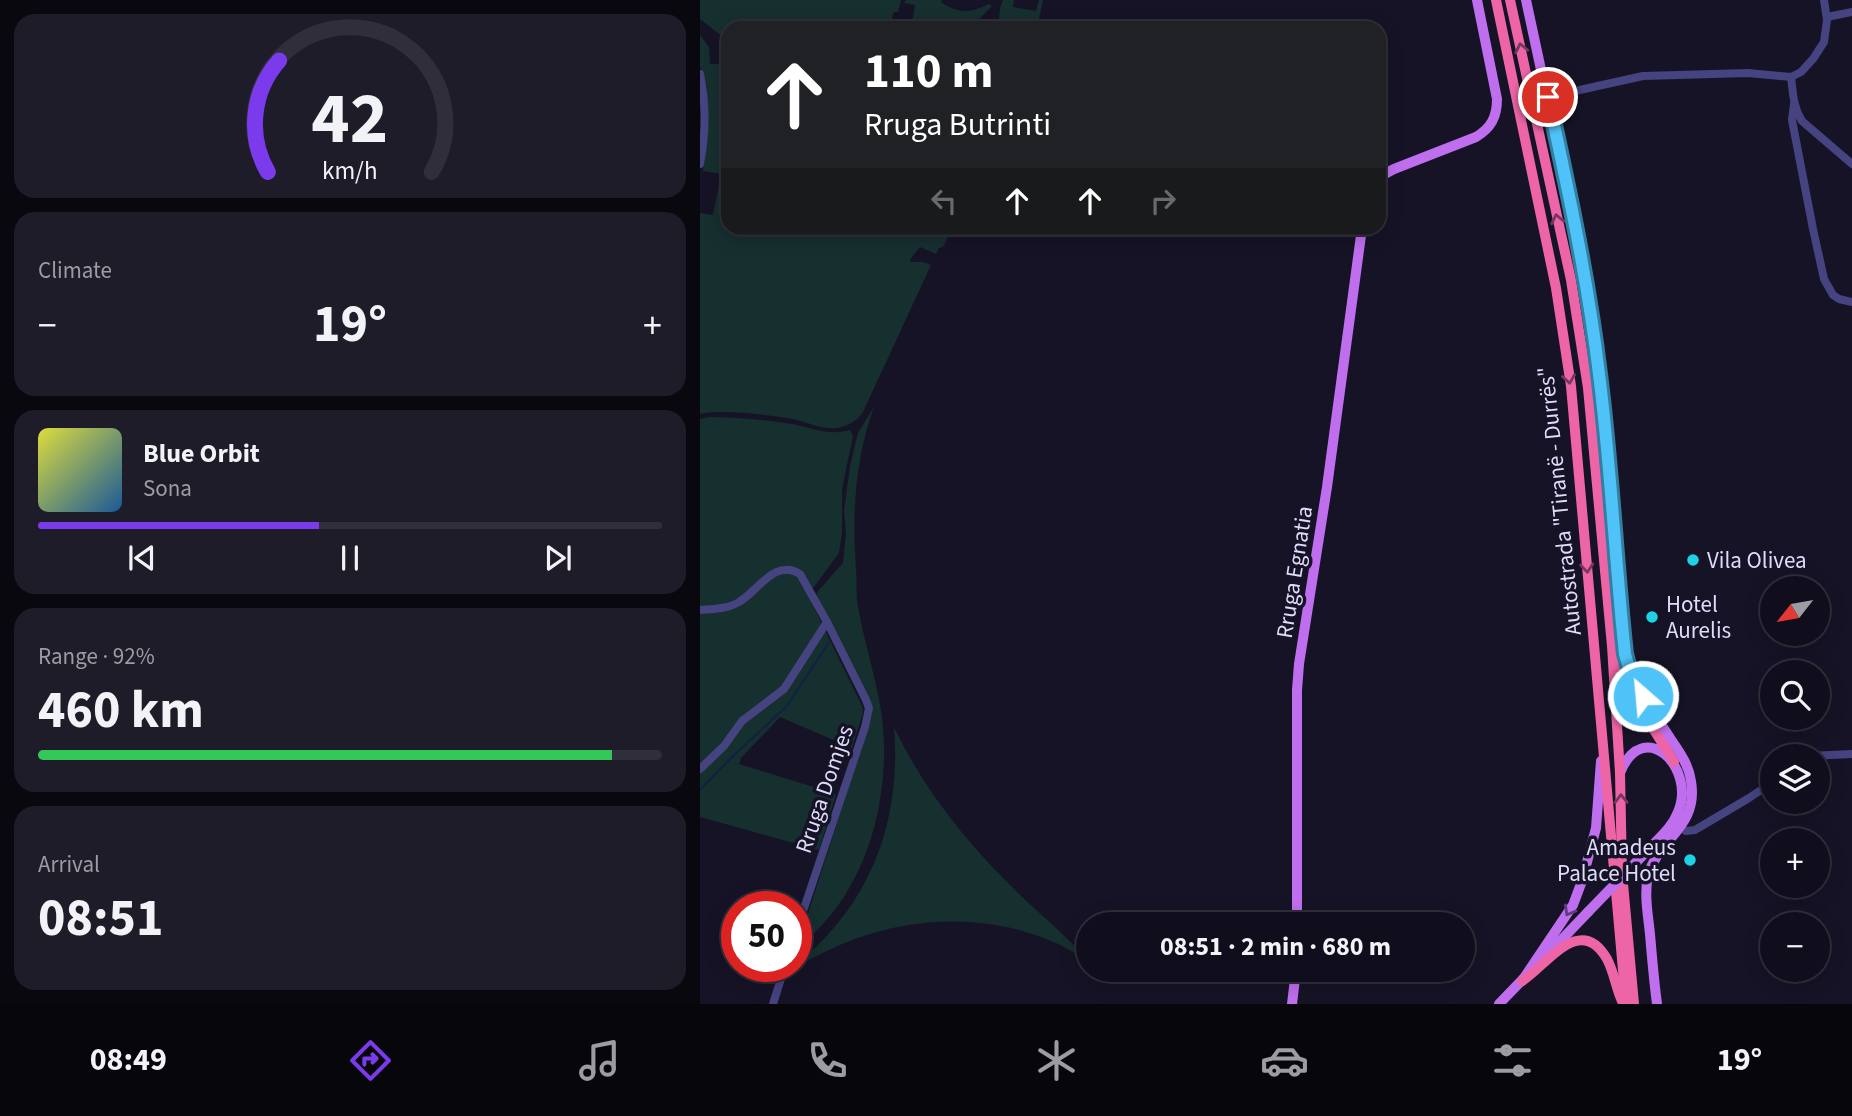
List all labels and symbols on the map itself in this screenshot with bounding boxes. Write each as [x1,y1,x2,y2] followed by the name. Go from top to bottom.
[1514,42,1529,54] one-way arrow
[1518,67,1578,127] pin
[1551,213,1566,225] one-way arrow
[1529,365,1590,637] street label: Autostrada "Tiranë - Durrës"
[1562,374,1577,385] one-way arrow
[1268,504,1321,641] street label: Rruga Egnatia
[1707,544,1807,577] place label: Vila Olivea
[1685,552,1701,568] marker: Vila Olivea
[1580,562,1595,574] one-way arrow
[1760,576,1830,646] north arrow
[1666,588,1731,647] place label: Hotel Aurelis
[1644,609,1660,625] marker: Hotel Aurelis
[1606,659,1680,733] position arrow
[787,721,862,858] street label: Rruga Domjes
[1613,793,1629,803] one-way arrow
[1557,831,1676,890] place label: Amadeus Palace Hotel
[1682,852,1698,868] marker: Amadeus Palace Hotel
[721,891,812,982] speed limit sign: 50
[1564,904,1577,917] one-way arrow

